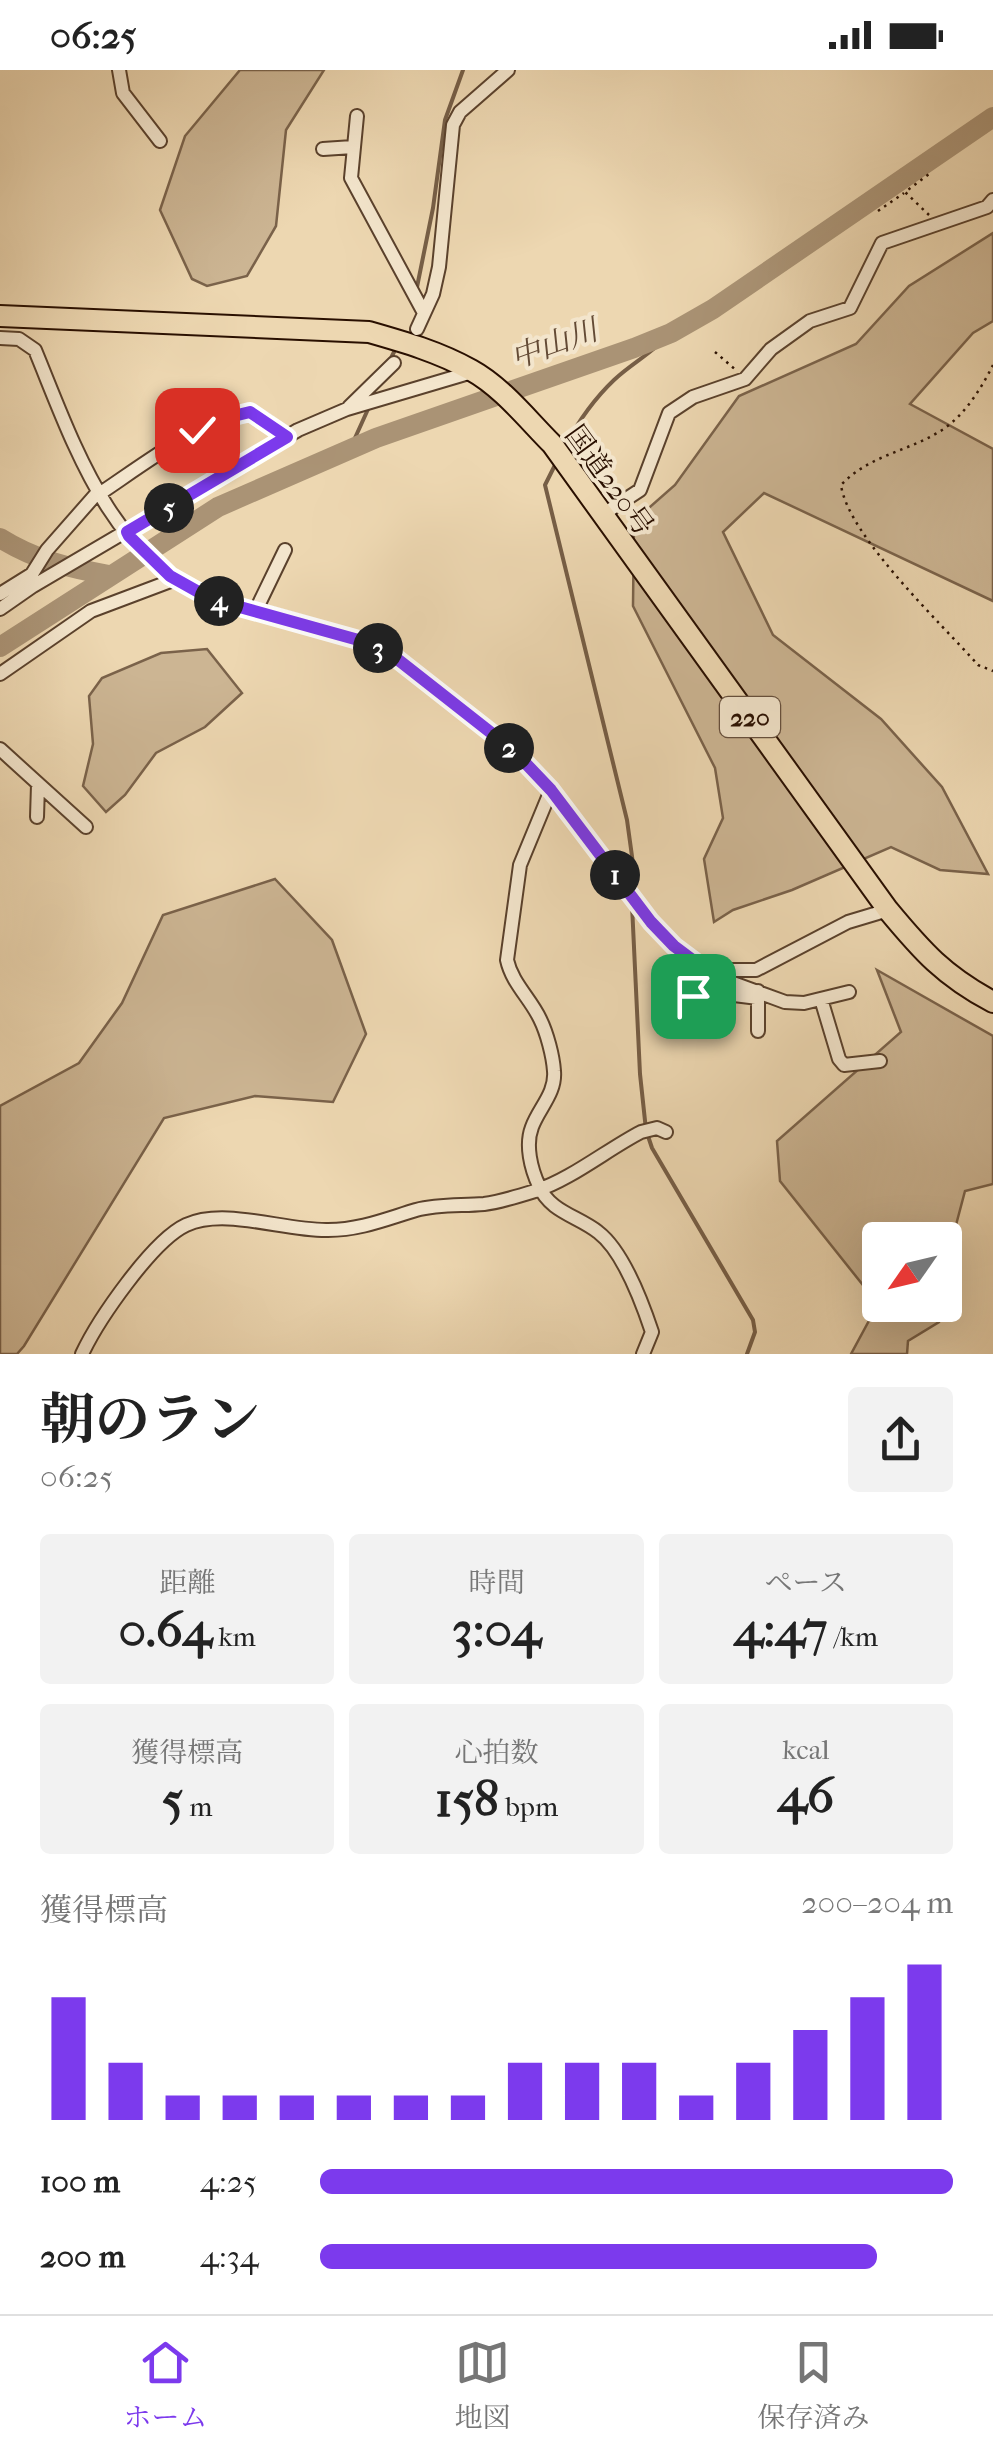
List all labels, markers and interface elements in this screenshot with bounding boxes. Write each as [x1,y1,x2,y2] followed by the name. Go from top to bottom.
[50,13,137,58] text: 06:25
[506,312,605,376] water label: 中山川
[155,388,240,473] pin
[170,403,225,458] icon: check
[559,419,661,542] street label: 国道220号
[144,483,194,533] pin: 5
[163,491,175,524] text: 5
[194,576,244,626] pin: 4
[211,584,227,617] text: 4
[353,623,403,673] pin: 3
[372,631,384,664] text: 3
[720,697,780,737] road number: 220
[484,723,534,773] pin: 2
[502,731,516,764] text: 2
[590,850,640,900] pin: 1
[610,858,620,891] text: 1
[651,954,736,1039] pin
[666,969,721,1024] icon: arrive
[862,1222,962,1322] north arrow
[862,1222,962,1322] map controls
[848,1387,953,1492] button: share
[40,1388,260,1452] text: 朝のラン
[40,1458,113,1495] text: 06:25
[159,1566,215,1599] text: 距離
[468,1566,525,1599] text: 時間
[765,1566,847,1599] text: ペース
[118,1600,212,1659] text: 0.64
[452,1600,541,1659] text: 3:04
[734,1600,827,1659] text: 4:47
[212,1620,256,1653] text: km
[827,1620,878,1653] text: /km
[782,1733,829,1766] text: kcal
[131,1736,243,1769] text: 獲得標高
[454,1736,539,1769] text: 心拍数
[778,1766,834,1825] text: 46
[162,1770,183,1829] text: 5
[435,1770,499,1829] text: 158
[183,1790,213,1823] text: m
[499,1790,558,1823] text: bpm
[801,1884,953,1921] text: 200–204 m
[40,1892,168,1929] text: 獲得標高
[40,2163,120,2200] text: 100 m
[200,2163,257,2200] text: 4:25
[40,2238,125,2275] text: 200 m
[200,2238,259,2275] text: 4:34
[123,2335,208,2435] tab: ホーム
[454,2335,511,2435] tab: 地図
[757,2335,870,2435] tab: 保存済み

